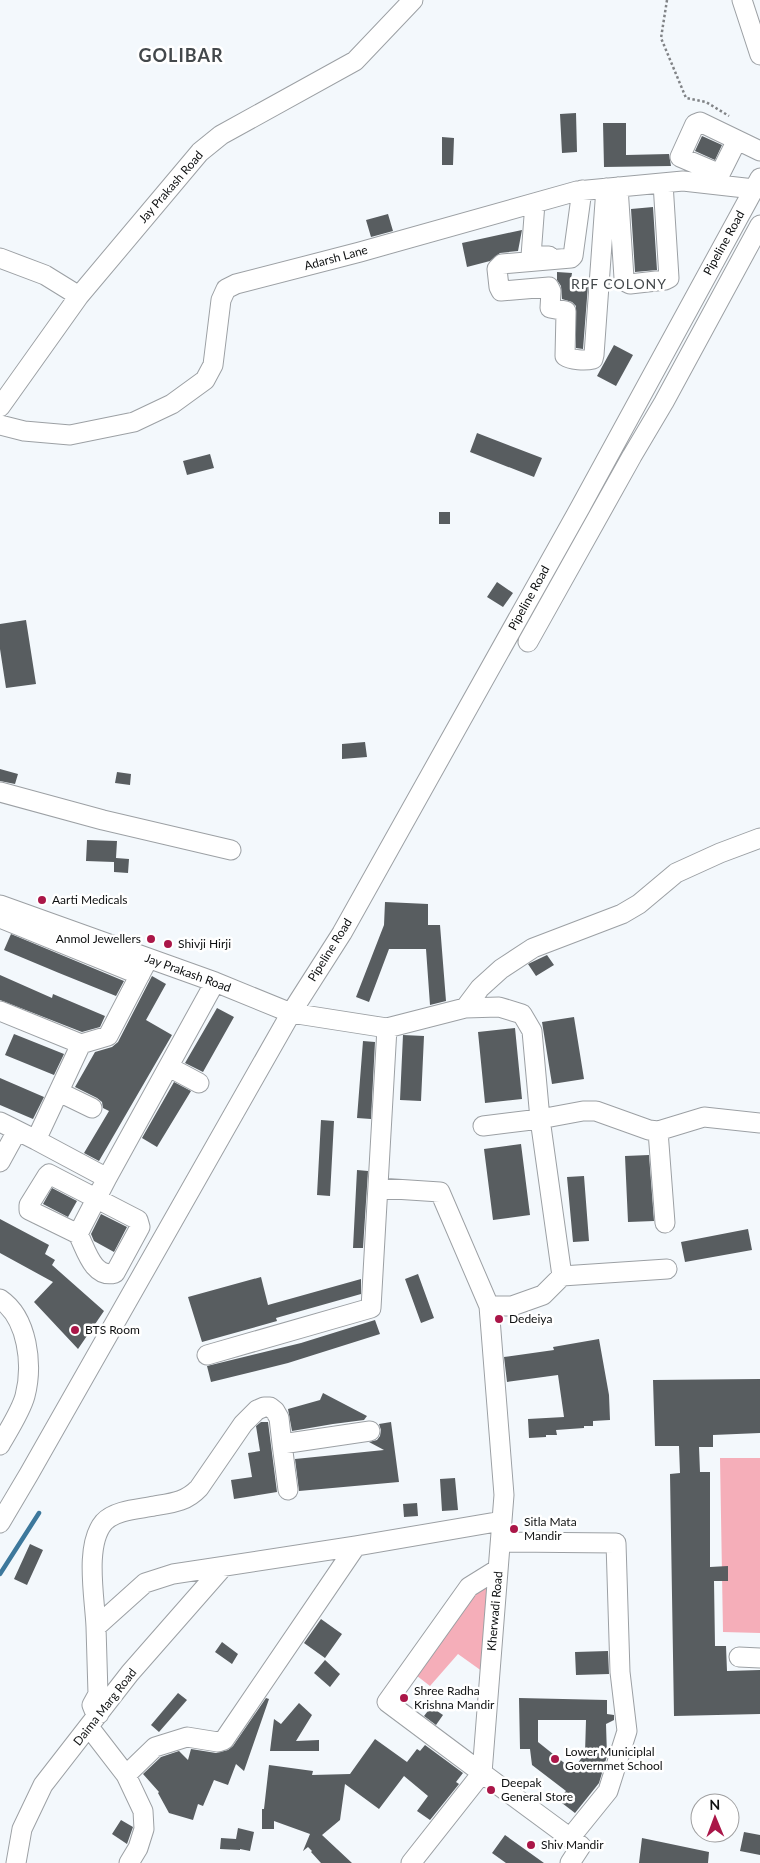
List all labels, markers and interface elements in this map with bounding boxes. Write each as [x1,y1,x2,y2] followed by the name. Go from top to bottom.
[138,44,224,66] district label: GOLIBAR
[135,148,206,226] street label: Jay Prakash Road
[700,208,747,278] street label: Pipeline Road
[302,242,369,273] street label: Adarsh Lane
[571,275,667,292] district label: RPF COLONY
[505,563,552,633] street label: Pipeline Road
[52,892,128,907] place label: Aarti Medicals
[36,894,48,906] marker: Aarti Medicals
[304,915,355,984] street label: Pipeline Road
[56,931,141,946] place label: Anmol Jewellers
[145,933,157,945] marker: Anmol Jewellers
[178,936,231,951] place label: Shivji Hirji
[162,938,174,950] marker: Shivji Hirji
[143,950,233,995] street label: Jay Prakash Road
[509,1311,552,1326] place label: Dedeiya
[493,1313,505,1325] marker: Dedeiya
[85,1322,140,1337] place label: BTS Room
[69,1324,81,1336] marker: BTS Room
[524,1514,577,1543] place label: Sitla Mata Mandir
[508,1523,520,1535] marker: Sitla Mata Mandir
[484,1570,505,1651] street label: Kherwadi Road
[70,1665,139,1748] street label: Daima Marg Road
[414,1683,495,1712] place label: Shree Radha Krishna Mandir
[398,1692,410,1704] marker: Shree Radha Krishna Mandir
[565,1744,663,1773] place label: Lower Municiplal Governmet School
[549,1753,561,1765] marker: Lower Municiplal Governmet School
[501,1775,573,1804] place label: Deepak General Store
[485,1784,497,1796] marker: Deepak General Store
[690,1793,740,1843] north arrow
[709,1796,720,1813] text: N
[541,1837,604,1852] place label: Shiv Mandir
[525,1839,537,1851] marker: Shiv Mandir

